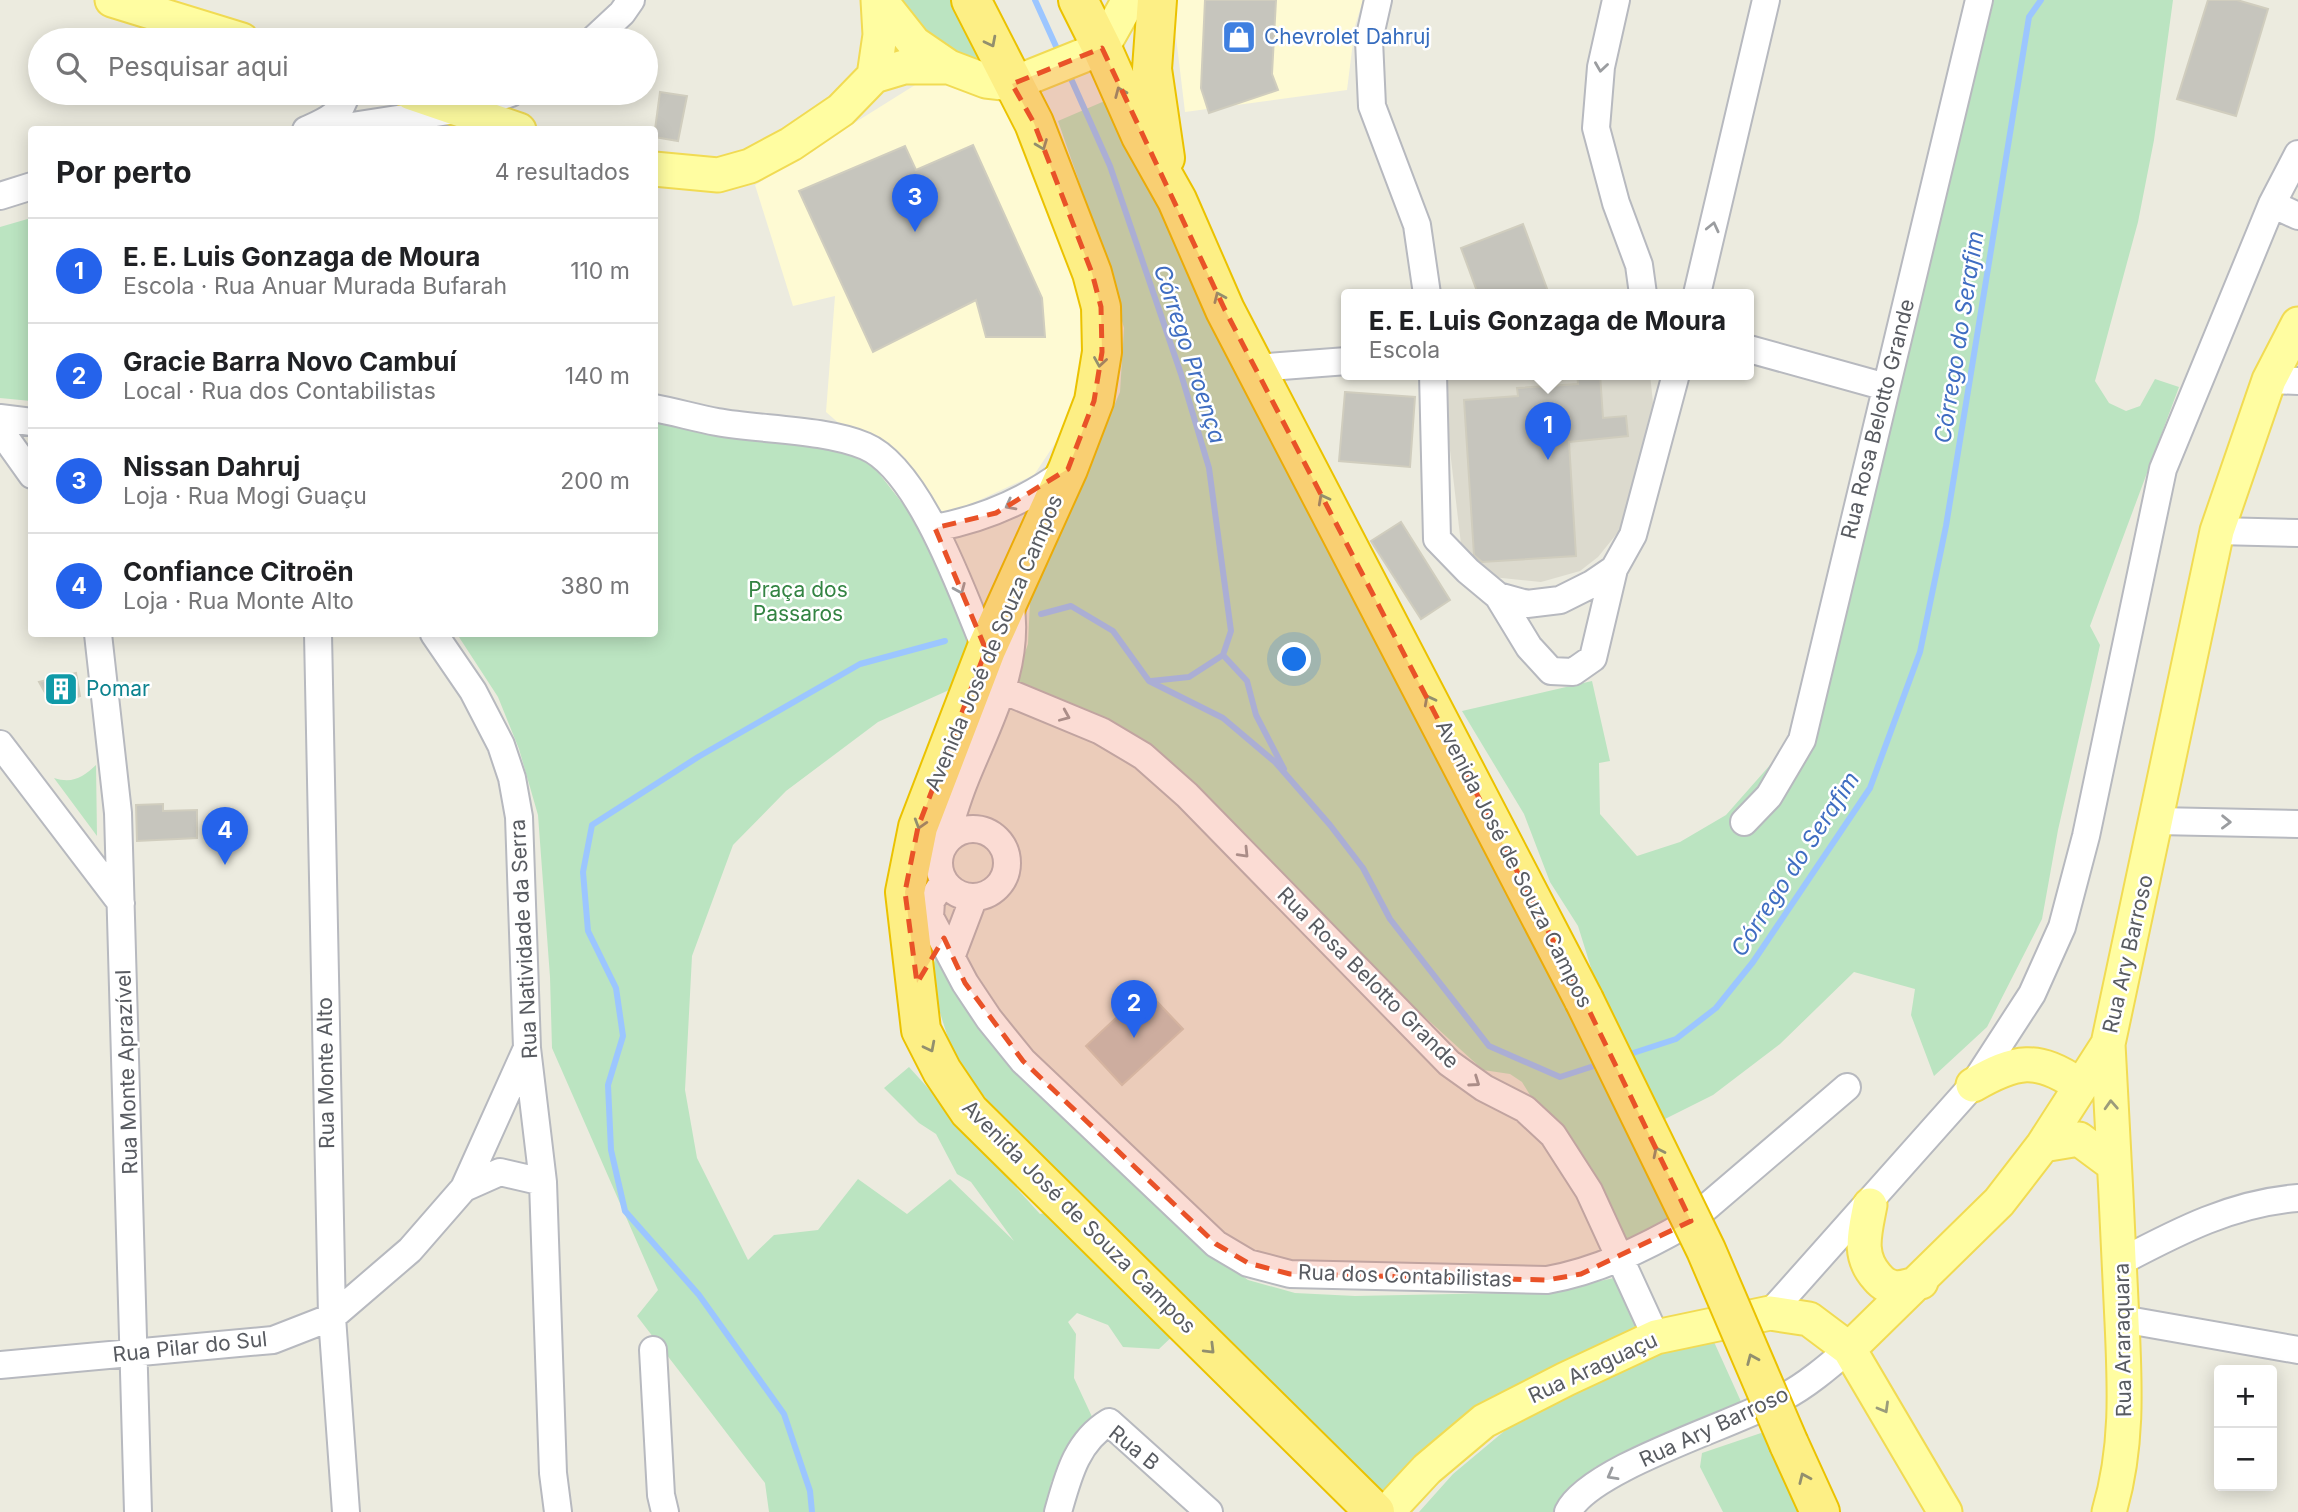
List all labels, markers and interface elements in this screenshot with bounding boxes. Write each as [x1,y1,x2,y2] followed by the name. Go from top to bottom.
[1220,18,1258,56] shop icon: Chevrolet Dahruj
[1264,24,1430,49] place label: Chevrolet Dahruj
[28,28,658,105] search box
[983,35,997,47] one-way arrow
[52,48,90,86] icon: search
[108,51,289,82] text: Pesquisar aqui
[1594,61,1609,72] one-way arrow
[1114,87,1128,99] one-way arrow
[1034,139,1048,151] one-way arrow
[56,154,192,190] text: Por perto
[495,158,630,186] text: 4 resultados
[892,174,938,232] pin: 3
[1705,222,1719,234] one-way arrow
[1928,229,1990,445] water label: Córrego do Serafim
[123,241,480,272] text: E. E. Luis Gonzaga de Moura
[74,257,84,285] text: 1
[570,257,630,285] text: 110 m
[1148,261,1232,447] water label: Córrego Proença
[123,272,507,300] text: Escola · Rua Anuar Murada Bufarah
[1341,289,1754,380] popup
[1213,292,1227,304] one-way arrow
[1836,296,1919,541] street label: Rua Rosa Belotto Grande
[1369,305,1726,336] text: E. E. Luis Gonzaga de Moura
[1369,336,1440,364] text: Escola
[123,346,457,377] text: Gracie Barra Novo Cambuí
[1093,356,1108,368] one-way arrow
[72,362,86,390] text: 2
[565,362,630,390] text: 140 m
[123,377,436,405] text: Local · Rua dos Contabilistas
[1525,402,1571,460] pin: 1
[123,451,300,482] text: Nissan Dahruj
[72,467,86,495] text: 3
[560,467,630,495] text: 200 m
[123,482,367,510] text: Loja · Rua Mogi Guaçu
[920,491,1067,795] street label: Avenida José de Souza Campos
[1318,494,1332,506] one-way arrow
[1005,497,1017,510] one-way arrow
[123,556,354,587] text: Confiance Citroën
[71,572,87,600] text: 4
[560,572,630,600] text: 380 m
[748,577,848,626] park label: Praça dos Passaros
[952,582,966,594] one-way arrow
[123,587,354,615] text: Loja · Rua Monte Alto
[1277,642,1311,676] your location
[42,670,80,708] building icon: Pomar
[86,676,150,701] place label: Pomar
[1424,695,1437,708] one-way arrow
[1058,708,1071,722] one-way arrow
[1431,716,1598,1012] street label: Avenida José de Souza Campos
[1725,766,1865,962] water label: Córrego do Serafim
[202,807,248,865] pin: 4
[2221,814,2231,830] one-way arrow
[914,817,928,830] one-way arrow
[505,819,542,1059] street label: Rua Natividade da Serra
[1235,845,1248,858] one-way arrow
[2097,872,2158,1035] street label: Rua Ary Barroso
[1272,882,1464,1074] street label: Rua Rosa Belotto Grande
[110,969,143,1175] street label: Rua Monte Aprazível
[1111,980,1157,1038] pin: 2
[312,997,339,1149] street label: Rua Monte Alto
[921,1040,935,1052] one-way arrow
[1467,1074,1480,1086] one-way arrow
[958,1095,1201,1338] street label: Avenida José de Souza Campos
[2104,1099,2119,1110] one-way arrow
[1652,1147,1666,1159] one-way arrow
[1298,1259,1513,1292] street label: Rua dos Contabilistas
[2109,1263,2136,1417] street label: Rua Araraquara
[111,1326,268,1367] street label: Rua Pilar do Sul
[1524,1327,1661,1408] street label: Rua Araguaçu
[1201,1340,1214,1353] one-way arrow
[1747,1354,1761,1366] one-way arrow
[2214,1365,2277,1491] map controls
[2214,1365,2277,1428] button: +
[1635,1381,1792,1472] street label: Rua Ary Barroso
[1876,1401,1889,1414] one-way arrow
[1104,1420,1164,1475] street label: Rua B
[2214,1428,2277,1491] button: −
[1606,1467,1619,1480] one-way arrow
[1798,1473,1812,1485] one-way arrow

